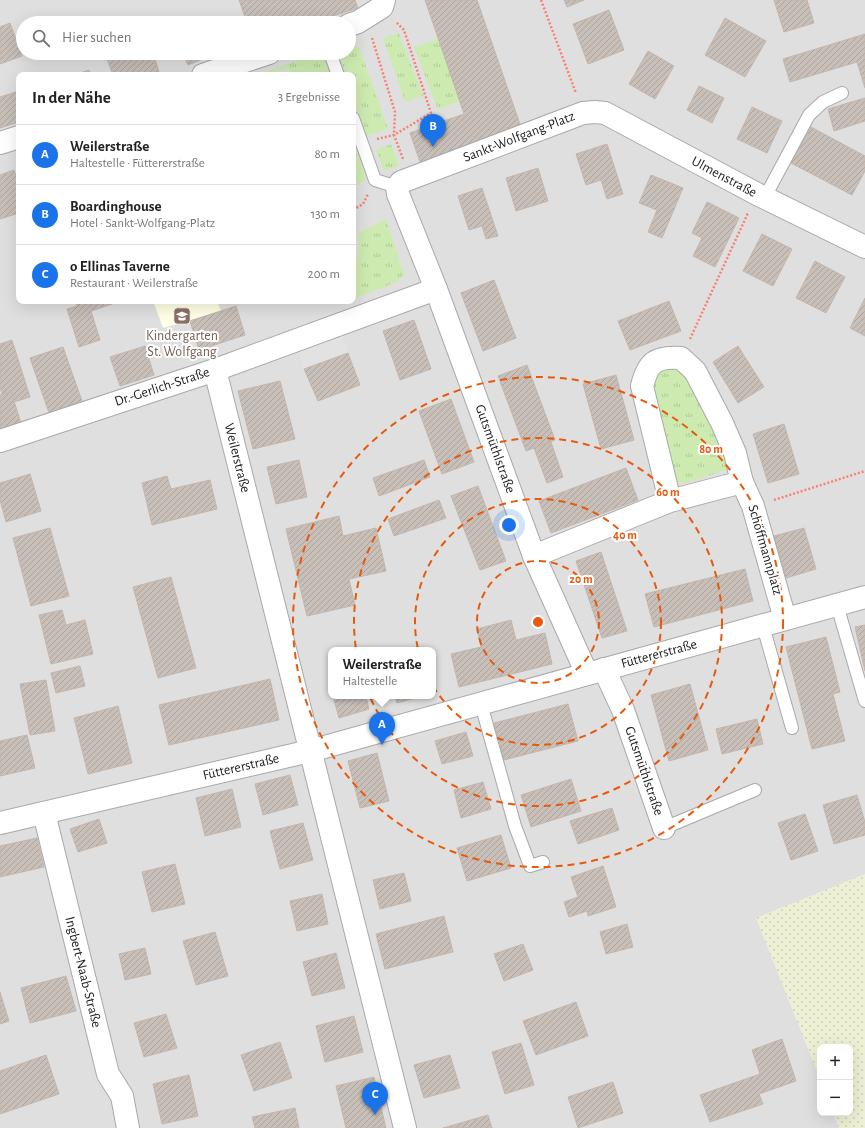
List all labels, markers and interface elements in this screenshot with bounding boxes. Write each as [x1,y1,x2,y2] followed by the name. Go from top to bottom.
[16,16,356,60] search box
[30,27,52,49] icon: search
[62,30,132,45] text: Hier suchen
[32,89,111,106] text: In der Nähe
[278,91,340,104] text: 3 Ergebnisse
[461,109,577,165] street label: Sankt-Wolfgang-Platz
[420,114,446,147] pin: B
[70,139,149,154] text: Weilerstraße
[41,148,49,161] text: A
[314,148,340,161] text: 80 m
[689,154,759,200] street label: Ulmenstraße
[70,157,205,170] text: Haltestelle · Füttererstraße
[70,199,162,214] text: Boardinghouse
[41,208,49,221] text: B
[311,208,340,221] text: 130 m
[70,217,215,230] text: Hotel · Sankt-Wolfgang-Platz
[70,259,170,274] text: o Ellinas Taverne
[42,268,48,281] text: C
[308,268,340,281] text: 200 m
[70,277,198,290] text: Restaurant · Weilerstraße
[172,306,192,326] school or university icon: Kindergarten St. Wolfgang
[146,329,218,359] place label: Kindergarten St. Wolfgang
[113,365,211,409] street label: Dr.-Gerlich-Straße
[472,403,518,495] street label: Gutsmüthlstraße
[222,422,252,494] street label: Weilerstraße
[699,443,723,455] text: 80 m
[656,486,680,498] text: 60 m
[745,503,785,597] street label: Schöffmannplatz
[499,515,519,535] your location
[613,529,637,541] text: 40 m
[569,573,593,585] text: 20 m
[531,615,545,629] centre of rings
[620,637,698,671] street label: Füttererstraße
[328,647,436,699] popup
[342,657,422,672] text: Weilerstraße
[342,675,397,688] text: Haltestelle
[369,712,395,745] pin: A
[622,725,666,817] street label: Gutsmüthlstraße
[201,751,281,783] street label: Füttererstraße
[62,915,104,1029] street label: Ingbert-Naab-Straße
[817,1044,853,1116] map controls
[817,1044,853,1080] button: +
[817,1080,853,1116] button: −
[362,1082,388,1115] pin: C

